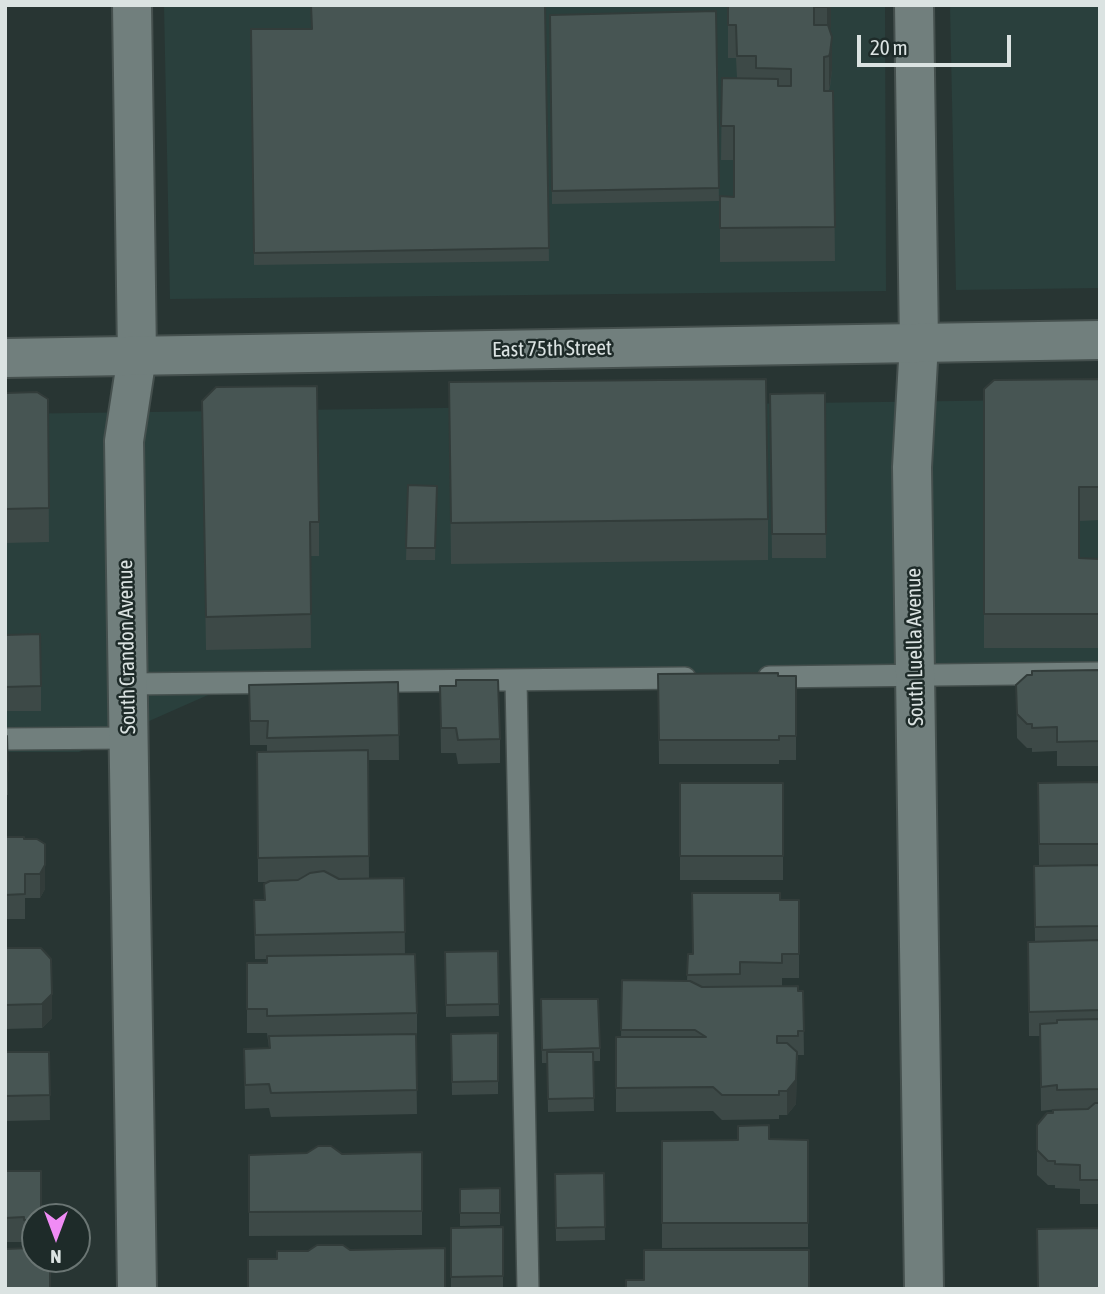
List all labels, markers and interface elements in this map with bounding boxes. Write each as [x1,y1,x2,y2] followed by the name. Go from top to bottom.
[860,21,1014,65] scale bar
[870,35,908,59] text: 20 m
[492,335,612,363] street label: East 75th Street
[113,560,141,734] street label: South Crandon Avenue
[901,568,929,726] street label: South Luella Avenue
[21,1203,91,1273] north arrow
[50,1246,62,1268] text: N

